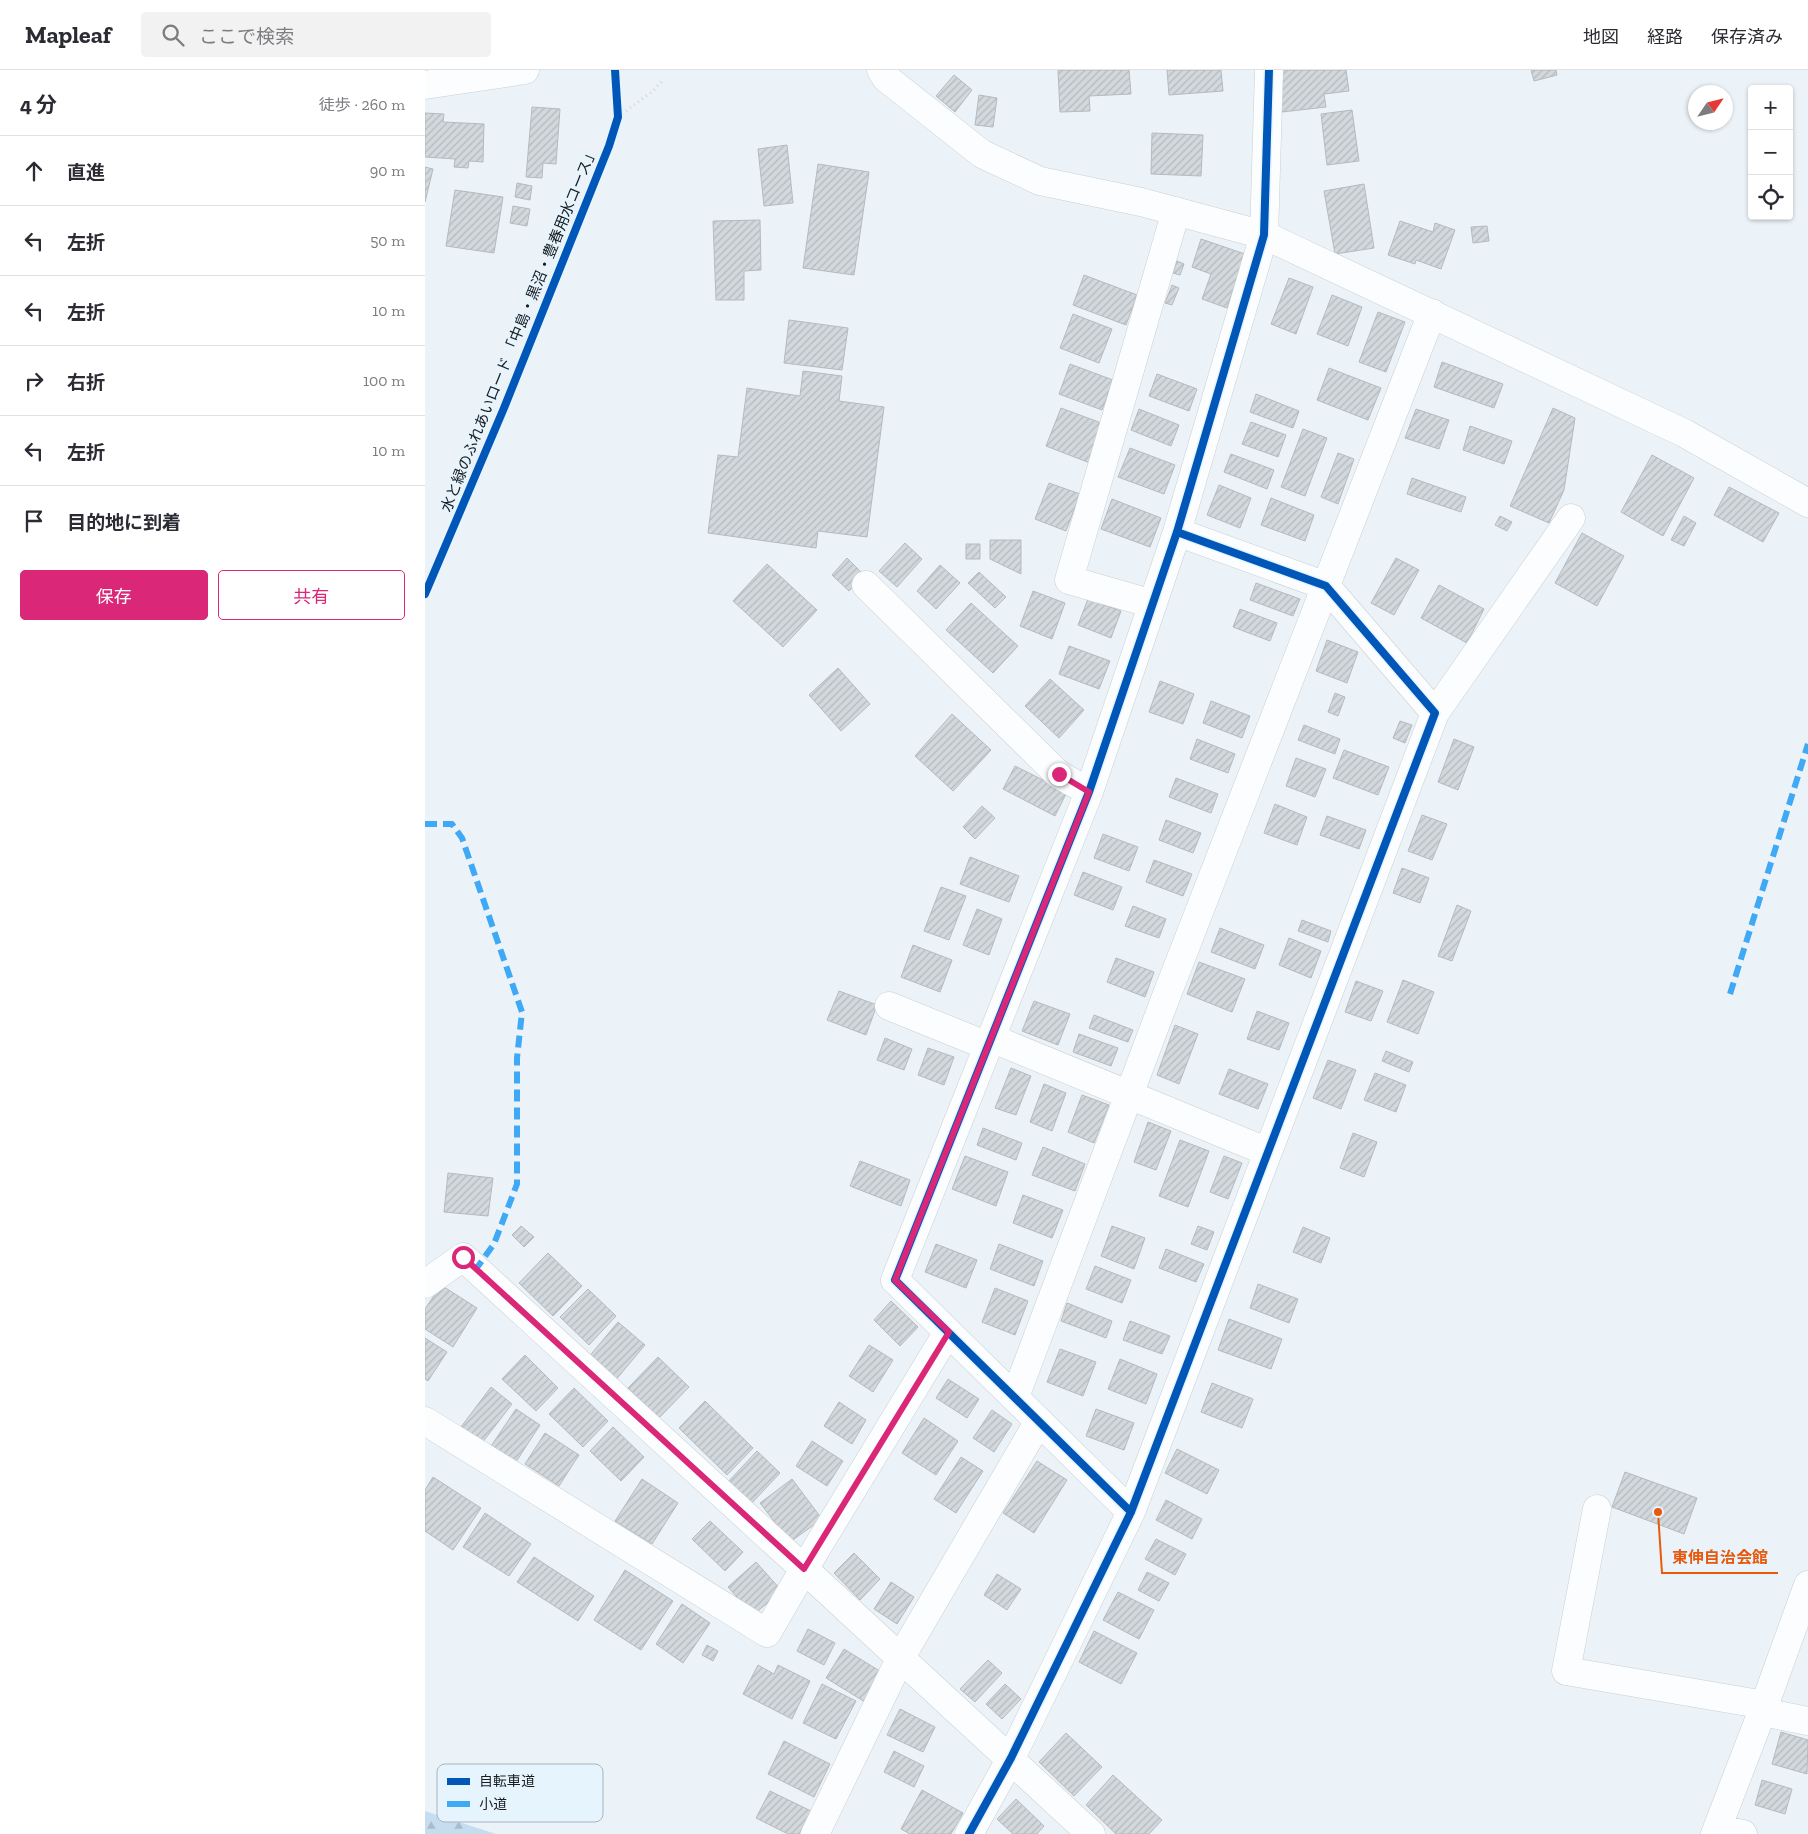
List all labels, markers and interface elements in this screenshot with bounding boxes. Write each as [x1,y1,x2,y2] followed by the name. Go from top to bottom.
[141,12,491,57] search box
[25,20,111,49] text: Mapleaf
[159,21,187,49] icon: search
[199,25,294,48] text: ここで検索
[1583,26,1619,48] text: 地図
[1647,26,1683,48] text: 経路
[1711,26,1783,48] text: 保存済み
[1688,85,1733,130] north arrow
[1748,85,1793,220] map controls
[1748,85,1793,130] button: +
[20,92,57,117] text: 4 分
[319,95,405,114] text: 徒歩 · 260 m
[1748,130,1793,175] button: −
[437,144,601,514] street label: 水と緑のふれあいロード 「中島・黒沼・豊春用水コース」
[20,157,48,185] icon: ahead
[67,161,105,184] text: 直進
[370,161,405,180] text: 90 m
[1748,175,1793,220] button: locate
[20,227,48,255] icon: left
[67,231,105,254] text: 左折
[370,231,405,250] text: 50 m
[20,297,48,325] icon: left
[67,301,105,324] text: 左折
[372,301,405,320] text: 10 m
[20,367,48,395] icon: right
[67,371,105,394] text: 右折
[363,371,405,390] text: 100 m
[20,437,48,465] icon: left
[67,441,105,464] text: 左折
[372,441,405,460] text: 10 m
[20,507,48,535] icon: arrive
[67,511,181,534] text: 目的地に到着
[20,570,208,620] button: 保存
[218,570,405,620] button: 共有
[1048,763,1071,786] route end
[452,1246,475,1269] route start
[1662,1542,1778,1573] callout: 東伸自治会館
[1672,1548,1768,1567] text: 東伸自治会館
[437,1764,603,1822] legend
[479,1773,535,1790] text: 自転車道
[479,1796,507,1813] text: 小道

